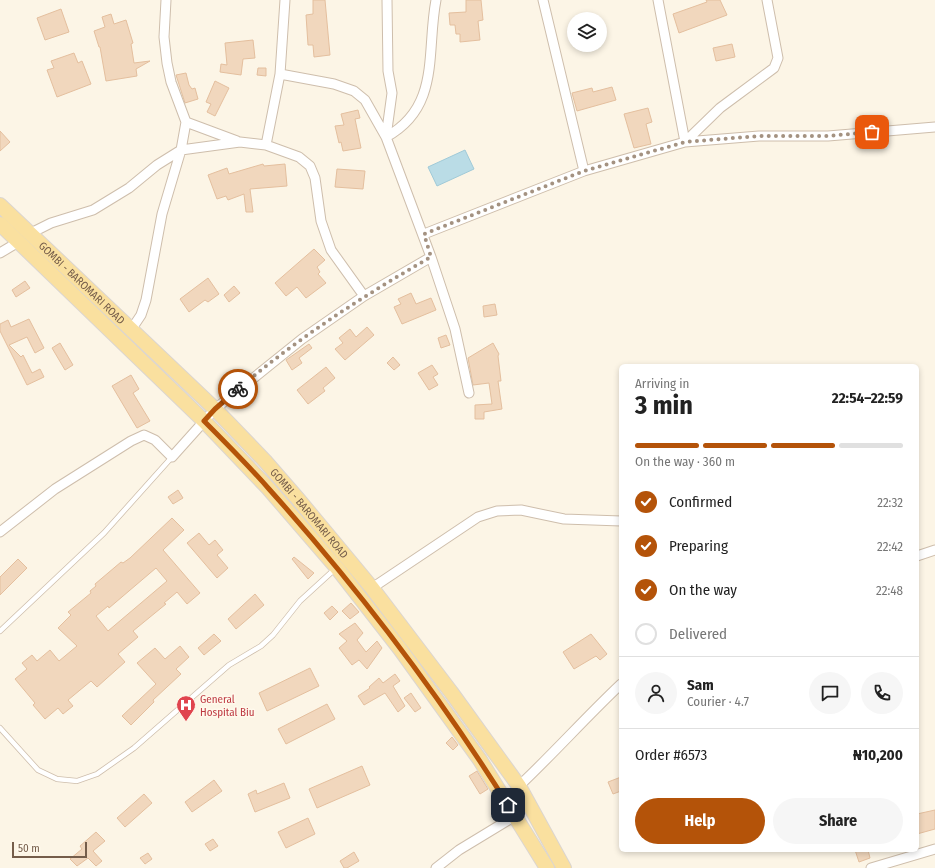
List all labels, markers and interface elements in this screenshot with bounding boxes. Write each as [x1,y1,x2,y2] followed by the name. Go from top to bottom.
[567,12,607,52] map controls
[567,12,607,52] button: layers
[855,115,889,149] pin
[861,121,883,143] icon: bag
[36,239,128,327] street label: GOMBI - BAROMARI ROAD
[218,369,258,409] courier
[635,376,689,391] text: Arriving in
[227,378,249,400] icon: bike
[832,389,903,407] text: 22:54–22:59
[635,390,693,421] text: 3 min
[635,454,735,469] text: On the way · 360 m
[268,466,351,561] street label: GOMBI - BAROMARI ROAD
[635,491,657,513] icon: check
[669,493,732,511] text: Confirmed
[877,495,903,510] text: 22:32
[635,535,657,557] icon: check
[669,537,728,555] text: Preparing
[877,539,903,554] text: 22:42
[635,579,657,601] icon: check
[669,581,737,599] text: On the way
[876,583,903,598] text: 22:48
[669,625,727,643] text: Delivered
[635,672,677,714] button: person
[809,672,851,714] button: chat
[861,672,903,714] button: phone
[687,676,714,694] text: Sam
[200,693,255,719] place label: General Hospital Biu
[175,694,197,722] hospital icon: General Hospital Biu
[687,694,749,709] text: Courier · 4.7
[635,746,707,764] text: Order #6573
[853,746,903,764] text: ₦10,200
[491,788,525,822] pin
[497,794,519,816] icon: home
[635,798,765,844] button: Help
[773,798,903,844] button: Share
[12,840,87,859] scale bar
[18,842,40,855] text: 50 m

